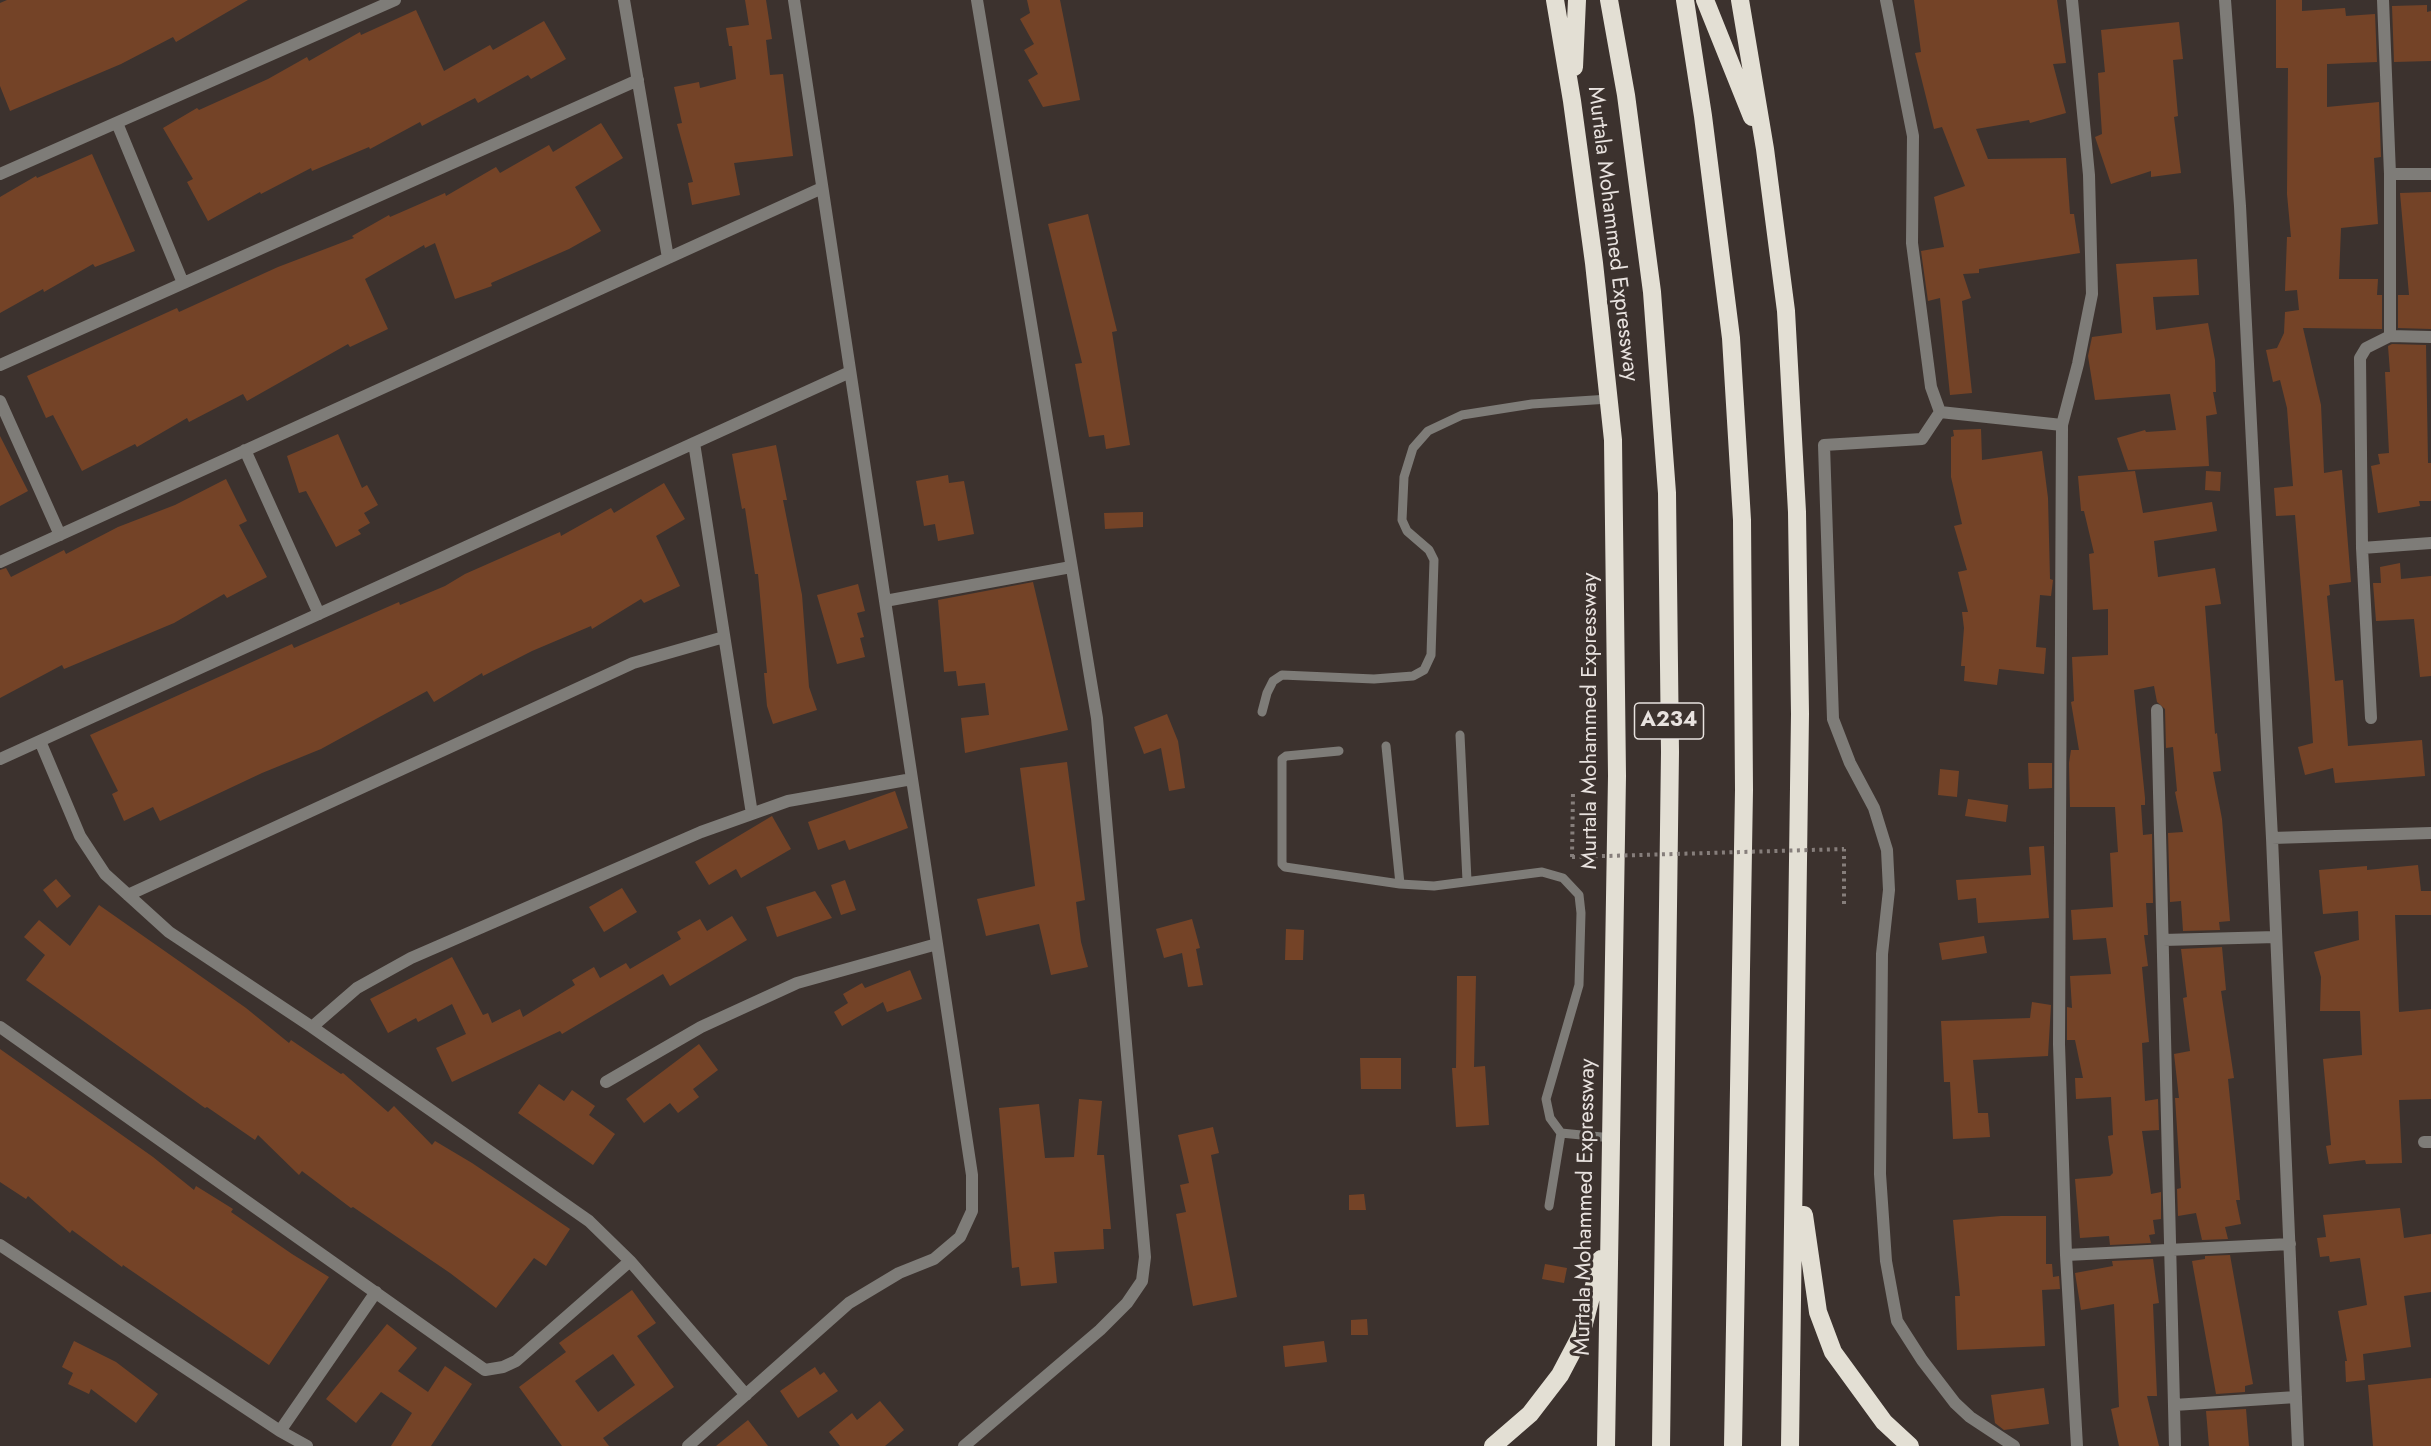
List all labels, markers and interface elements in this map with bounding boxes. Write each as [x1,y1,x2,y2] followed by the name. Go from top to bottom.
[1581,85,1643,383] street label: Murtala Mohammed Expressway
[1578,573,1604,869] street label: Murtala Mohammed Expressway
[1634,703,1704,739] road number: A234
[1570,1058,1602,1356] street label: Murtala Mohammed Expressway

